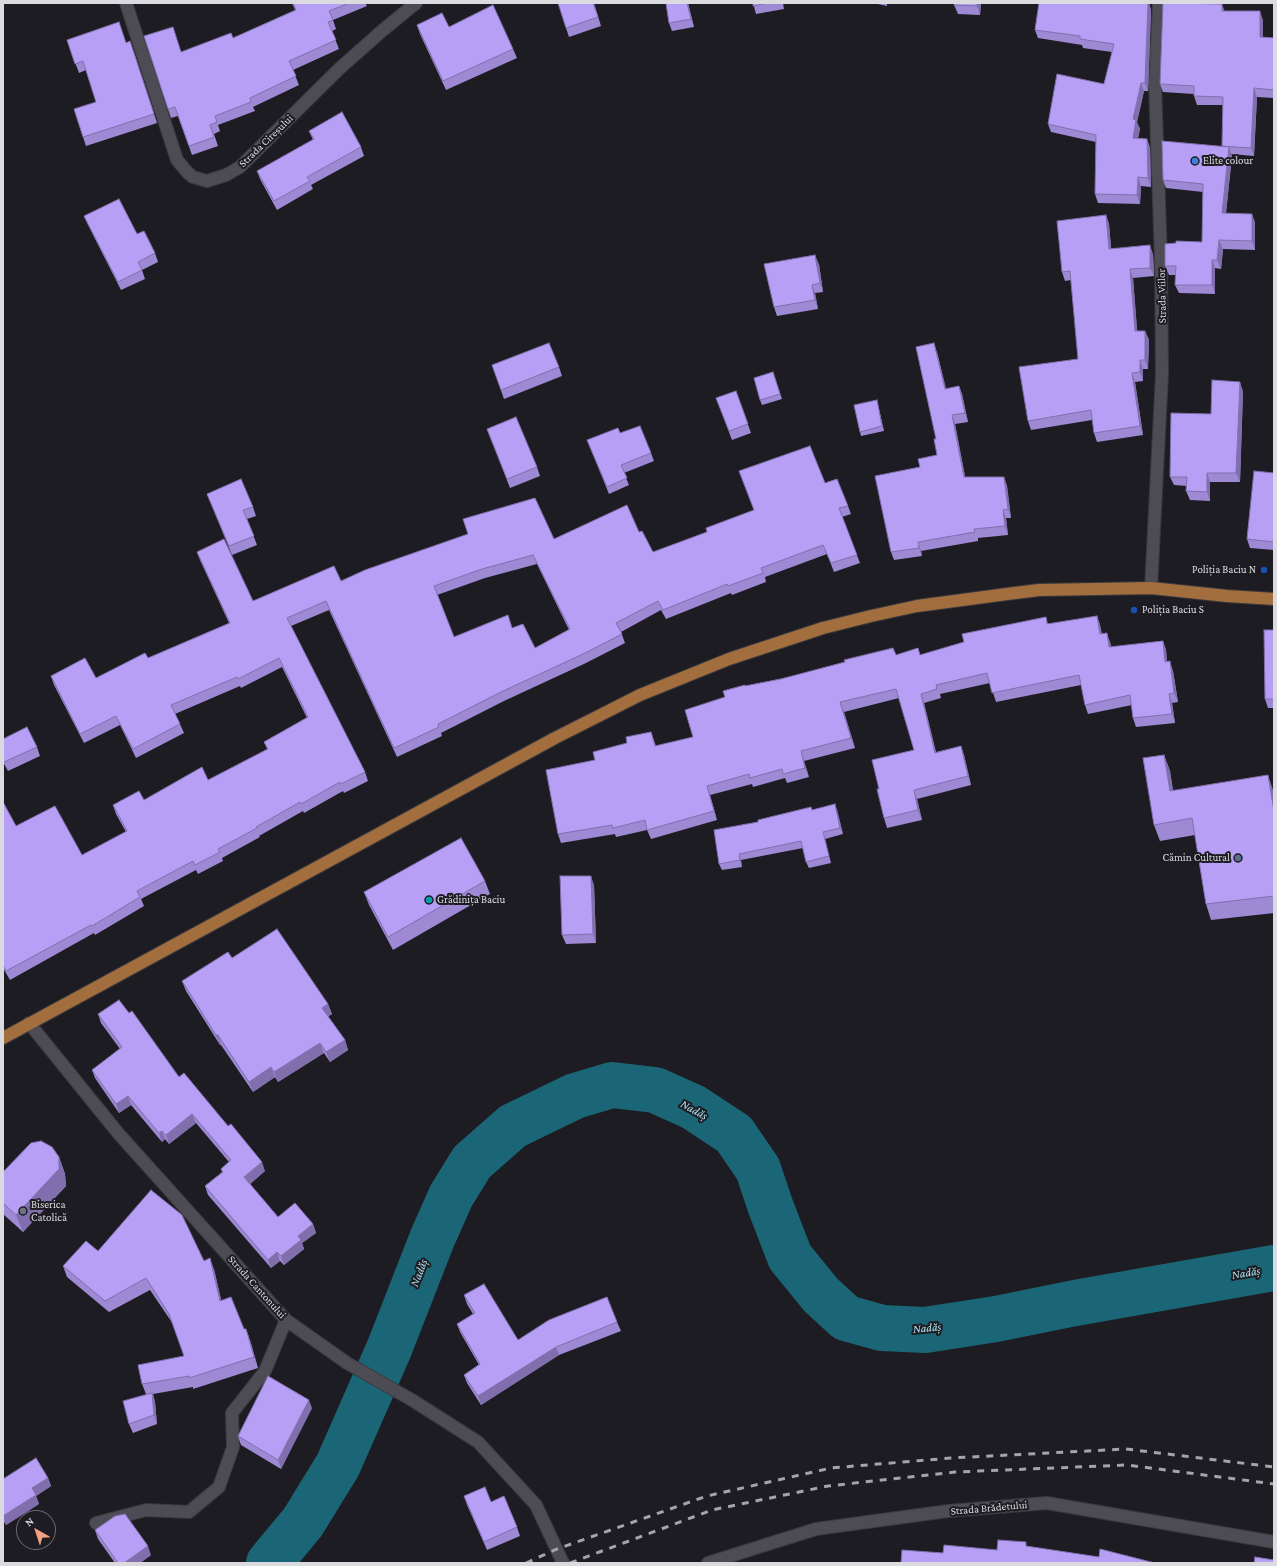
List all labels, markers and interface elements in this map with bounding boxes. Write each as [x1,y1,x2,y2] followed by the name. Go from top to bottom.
[236,112,296,170] street label: Strada Cireșului
[1203,154,1253,168] place label: Elite colour
[1190,156,1200,166] marker: Elite colour
[1155,269,1169,323] street label: Strada Viilor
[1192,563,1256,577] place label: Poliția Baciu N
[1259,565,1269,575] marker: Poliția Baciu N
[1142,603,1204,617] place label: Poliția Baciu S
[1129,605,1139,615] marker: Poliția Baciu S
[1162,851,1230,865] place label: Cămin Cultural
[1233,853,1243,863] marker: Cămin Cultural
[437,893,505,907] place label: Grădinița Baciu
[424,895,434,905] marker: Grădinița Baciu
[678,1097,710,1123] water label: Nadăș
[31,1198,67,1224] place label: Biserica Catolică
[18,1206,28,1216] marker: Biserica Catolică
[225,1253,289,1321] street label: Strada Cantonului
[407,1257,431,1289] water label: Nadăș
[1231,1263,1261,1283] water label: Nadăș
[912,1320,942,1336] water label: Nadăș
[950,1498,1028,1518] street label: Strada Brădetului
[16,1510,56,1550] north arrow
[22,1514,36,1528] text: N

